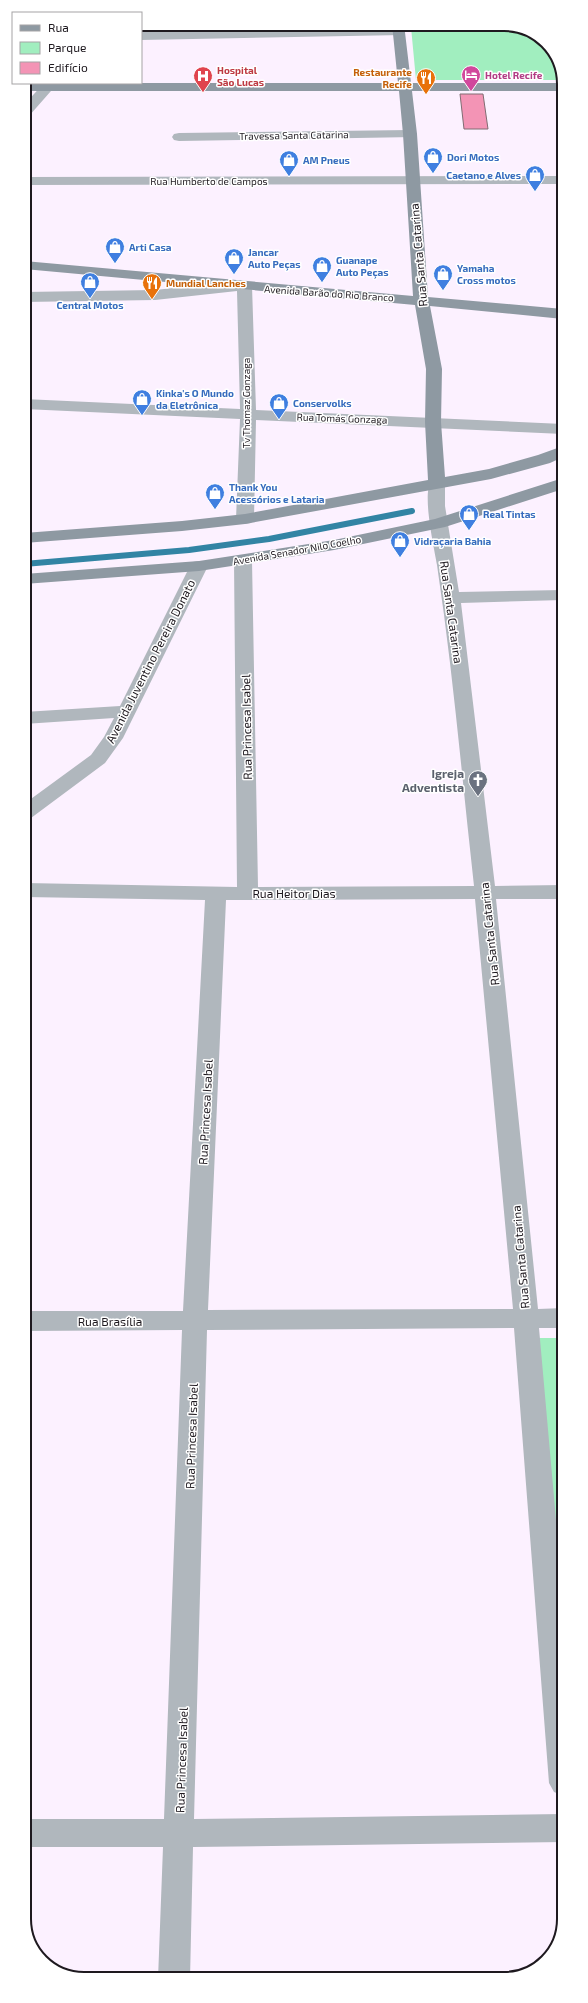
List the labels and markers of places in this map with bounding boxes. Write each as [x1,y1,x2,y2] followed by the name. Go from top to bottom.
[217,64,264,88] place label: Hospital São Lucas
[460,64,482,92] hotel icon: Hotel Recife
[192,65,214,93] hospital icon: Hospital São Lucas
[353,66,412,90] place label: Restaurante Recife
[415,67,437,95] restaurant icon: Restaurante Recife
[485,69,543,81] place label: Hotel Recife
[422,146,444,174] shop icon: Dori Motos
[278,149,300,177] shop icon: AM Pneus
[447,151,499,163] place label: Dori Motos
[303,154,350,166] place label: AM Pneus
[524,164,546,192] shop icon: Caetano e Alves
[446,169,521,181] place label: Caetano e Alves
[104,236,126,264] shop icon: Arti Casa
[129,241,172,253] place label: Arti Casa
[248,246,301,271] place label: Jancar Auto Peças
[223,247,245,275] shop icon: Jancar Auto Peças
[336,254,389,279] place label: Guanape Auto Peças
[311,255,333,283] shop icon: Guanape Auto Peças
[457,262,516,286] place label: Yamaha Cross motos
[432,263,454,291] shop icon: Yamaha Cross motos
[79,271,101,299] shop icon: Central Motos
[141,272,163,300] restaurant icon: Mundial Lanches
[166,277,246,289] place label: Mundial Lanches
[56,299,124,311] place label: Central Motos
[156,387,234,411] place label: Kinka's O Mundo da Eletrônica
[131,388,153,416] shop icon: Kinka's O Mundo da Eletrônica
[268,392,290,420] shop icon: Conservolks
[293,397,352,409] place label: Conservolks
[229,481,325,505] place label: Thank You Acessórios e Lataria
[204,482,226,510] shop icon: Thank You Acessórios e Lataria
[458,503,480,531] shop icon: Real Tintas
[483,508,536,520] place label: Real Tintas
[389,530,411,558] shop icon: Vidraçaria Bahia
[414,535,492,548] place label: Vidraçaria Bahia
[402,766,464,794] place label: Igreja Adventista
[467,769,489,797] church icon: Igreja Adventista

